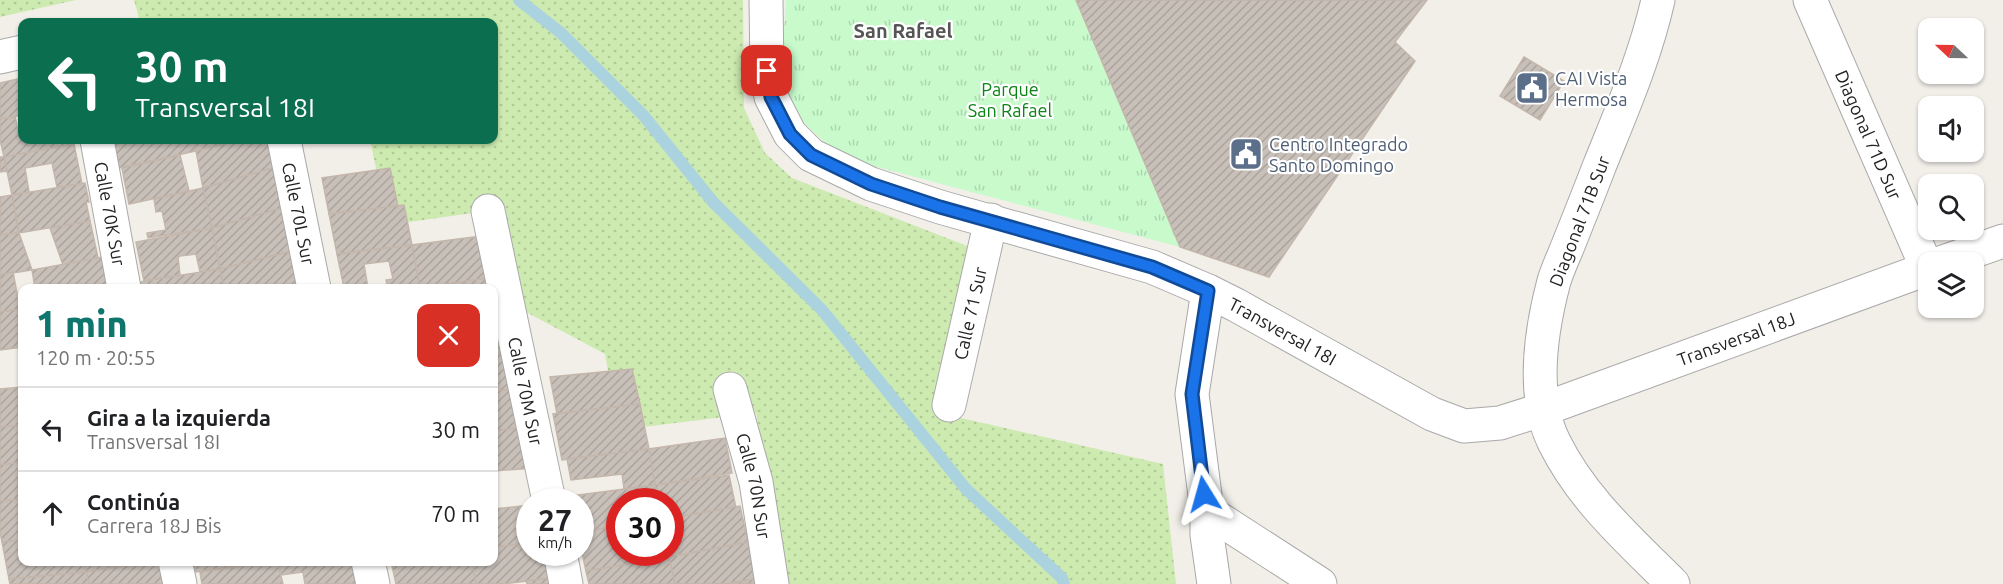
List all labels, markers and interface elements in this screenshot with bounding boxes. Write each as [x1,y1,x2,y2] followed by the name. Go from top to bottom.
[1918,18,1984,84] north arrow
[1918,18,1984,318] map controls
[854,19,953,42] district label: San Rafael
[36,42,114,120] icon: left
[135,43,229,90] text: 30 m
[741,45,792,96] pin
[750,54,783,87] icon: arrive
[1832,67,1906,203] street label: Diagonal 71D Sur
[1555,68,1627,109] place label: CAI Vista Hermosa
[1514,70,1550,106] public building icon: CAI Vista Hermosa
[968,79,1052,120] park label: Parque San Rafael
[135,92,315,122] text: Transversal 18I
[1918,96,1984,162] button: sound
[1269,134,1408,175] place label: Centro Integrado Santo Domingo
[1228,136,1264,172] public building icon: Centro Integrado Santo Domingo
[1545,153,1613,289] street label: Diagonal 71B Sur
[91,160,130,268] street label: Calle 70K Sur
[279,161,319,267] street label: Calle 70L Sur
[1918,174,1984,240] button: search
[1918,252,1984,318] button: layers
[950,265,990,362] street label: Calle 71 Sur
[1226,293,1340,369] street label: Transversal 18I
[36,303,128,344] text: 1 min
[417,304,480,367] button: close
[1674,308,1798,369] street label: Transversal 18J
[505,335,547,447] street label: Calle 70M Sur
[36,346,156,369] text: 120 m · 20:55
[87,405,271,430] text: Gira a la izquierda
[36,413,69,446] icon: left
[431,417,480,442] text: 30 m
[87,430,220,453] text: Transversal 18I
[733,431,775,540] street label: Calle 70N Sur
[1172,462,1236,526] position arrow
[606,488,684,566] speed limit sign: 30
[87,489,180,514] text: Continúa
[36,497,69,530] icon: ahead
[431,501,480,526] text: 70 m
[538,503,572,537] text: 27
[87,514,221,537] text: Carrera 18J Bis
[538,534,572,551] text: km/h

